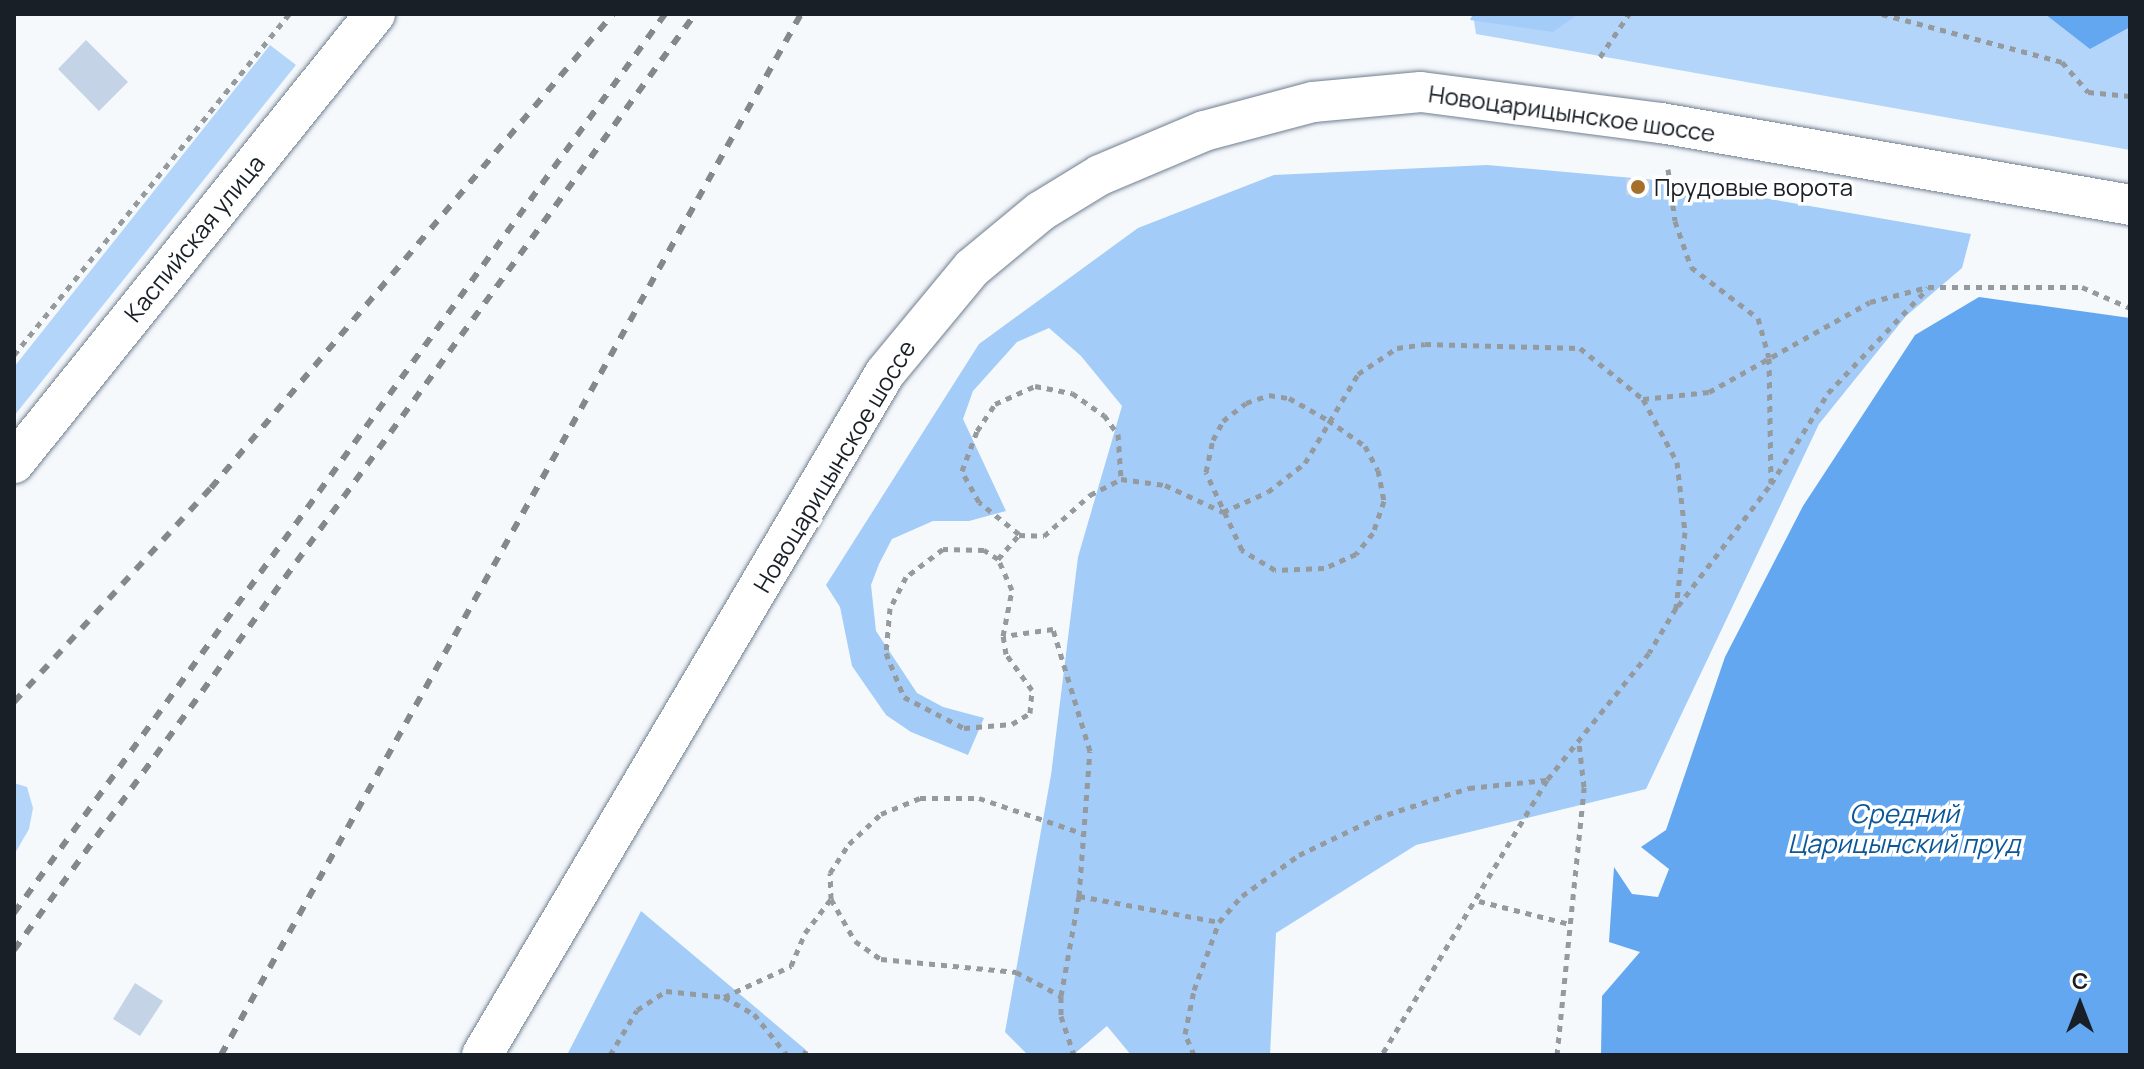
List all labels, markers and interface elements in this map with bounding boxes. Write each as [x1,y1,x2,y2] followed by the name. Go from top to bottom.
[1427,79,1717,147] street label: Новоцарицынское шоссе
[118,149,270,327] street label: Каспийская улица
[1654,173,1853,201] place label: Прудовые ворота
[1629,178,1647,196] marker: Прудовые ворота
[747,335,921,597] street label: Новоцарицынское шоссе
[1788,798,2020,860] water label: Средний Царицынский пруд
[2040,965,2120,1045] north arrow
[2072,966,2088,996] text: С

